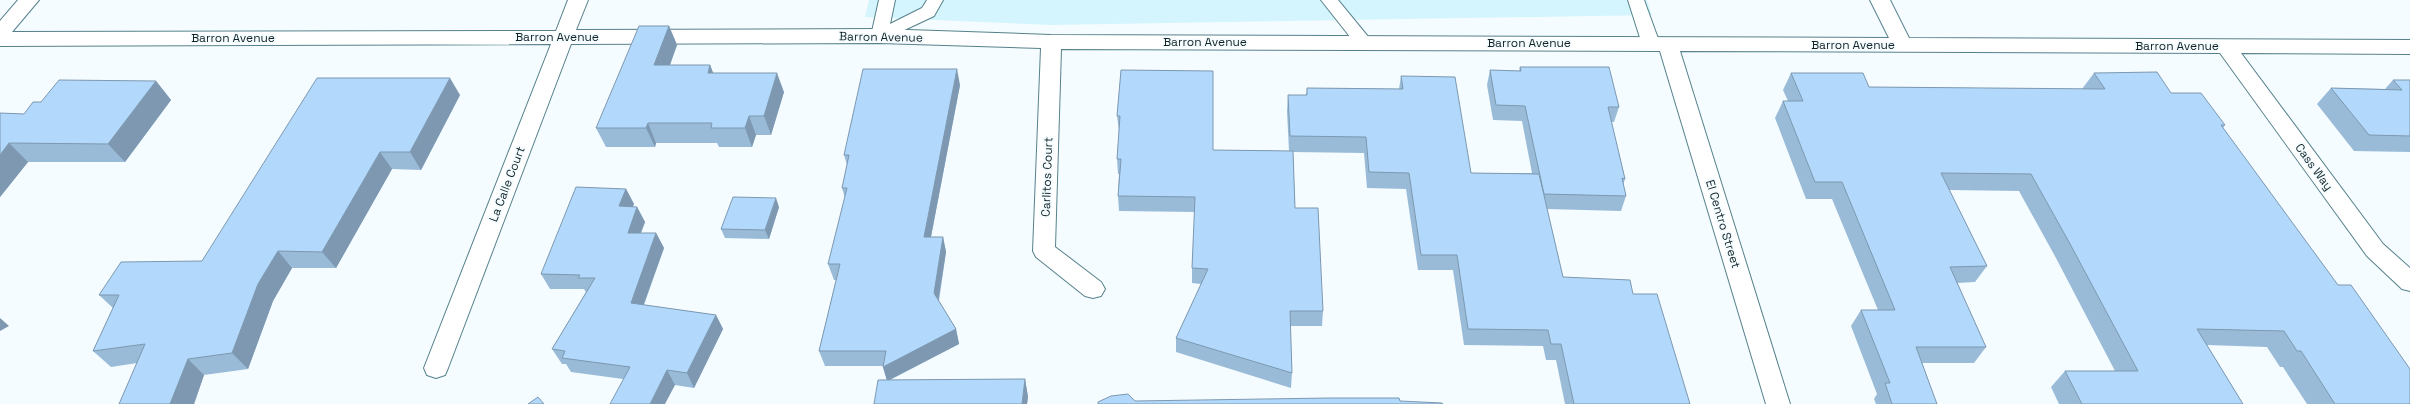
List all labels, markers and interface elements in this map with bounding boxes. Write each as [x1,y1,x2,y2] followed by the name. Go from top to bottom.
[839,28,923,46] street label: Barron Avenue
[515,29,599,45] street label: Barron Avenue
[191,30,275,46] street label: Barron Avenue
[1163,34,1247,50] street label: Barron Avenue
[1487,35,1571,51] street label: Barron Avenue
[1811,37,1895,53] street label: Barron Avenue
[2135,38,2219,54] street label: Barron Avenue
[1038,137,1056,217] street label: Carlitos Court
[2291,140,2337,194] street label: Cass Way
[485,144,529,224] street label: La Calle Court
[1702,178,1744,270] street label: El Centro Street

